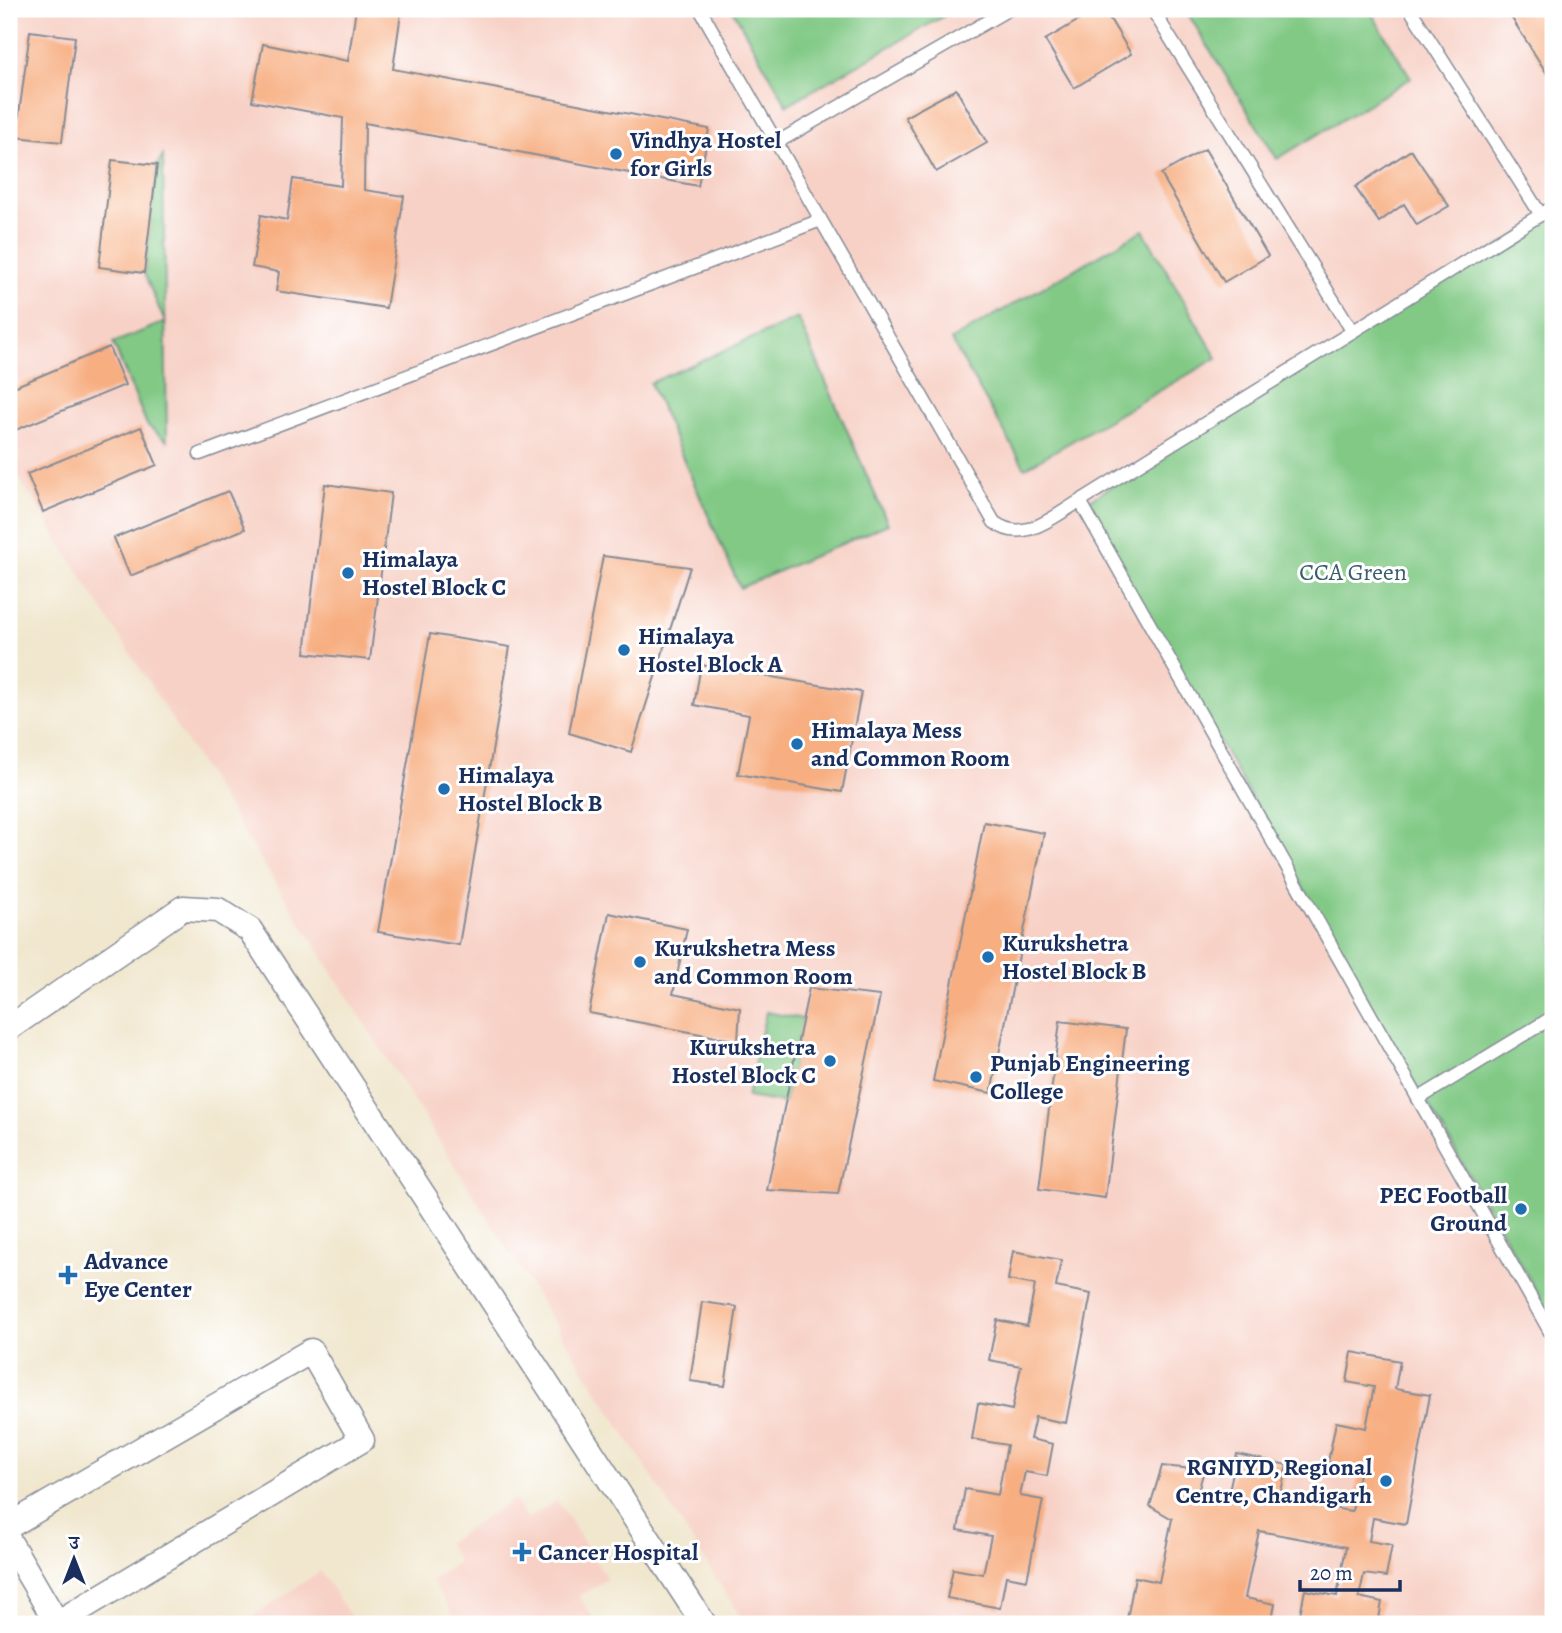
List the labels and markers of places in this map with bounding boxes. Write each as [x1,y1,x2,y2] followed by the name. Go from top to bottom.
[629,124,782,184] place label: Vindhya Hostel for Girls
[608,146,624,162] marker: Vindhya Hostel for Girls
[362,543,506,603] place label: Himalaya Hostel Block C
[340,565,356,581] marker: Himalaya Hostel Block C
[638,620,784,680] place label: Himalaya Hostel Block A
[616,642,632,658] marker: Himalaya Hostel Block A
[811,714,1010,774] place label: Himalaya Mess and Common Room
[789,736,805,752] marker: Himalaya Mess and Common Room
[458,759,603,819] place label: Himalaya Hostel Block B
[436,781,452,797] marker: Himalaya Hostel Block B
[1002,927,1147,987] place label: Kurukshetra Hostel Block B
[654,932,853,992] place label: Kurukshetra Mess and Common Room
[980,949,996,965] marker: Kurukshetra Hostel Block B
[632,954,648,970] marker: Kurukshetra Mess and Common Room
[672,1031,816,1091] place label: Kurukshetra Hostel Block C
[990,1047,1191,1107] place label: Punjab Engineering College
[822,1053,838,1069] marker: Kurukshetra Hostel Block C
[968,1069,984,1085] marker: Punjab Engineering College
[1379,1179,1508,1239] place label: PEC Football Ground
[1513,1201,1529,1217] marker: PEC Football Ground
[83,1245,192,1305] place label: Advance Eye Center
[58,1265,78,1285] marker: Advance Eye Center
[1176,1451,1373,1511] place label: RGNIYD, Regional Centre, Chandigarh
[1378,1473,1394,1489] marker: RGNIYD, Regional Centre, Chandigarh
[538,1536,699,1568] place label: Cancer Hospital
[512,1542,532,1562] marker: Cancer Hospital

